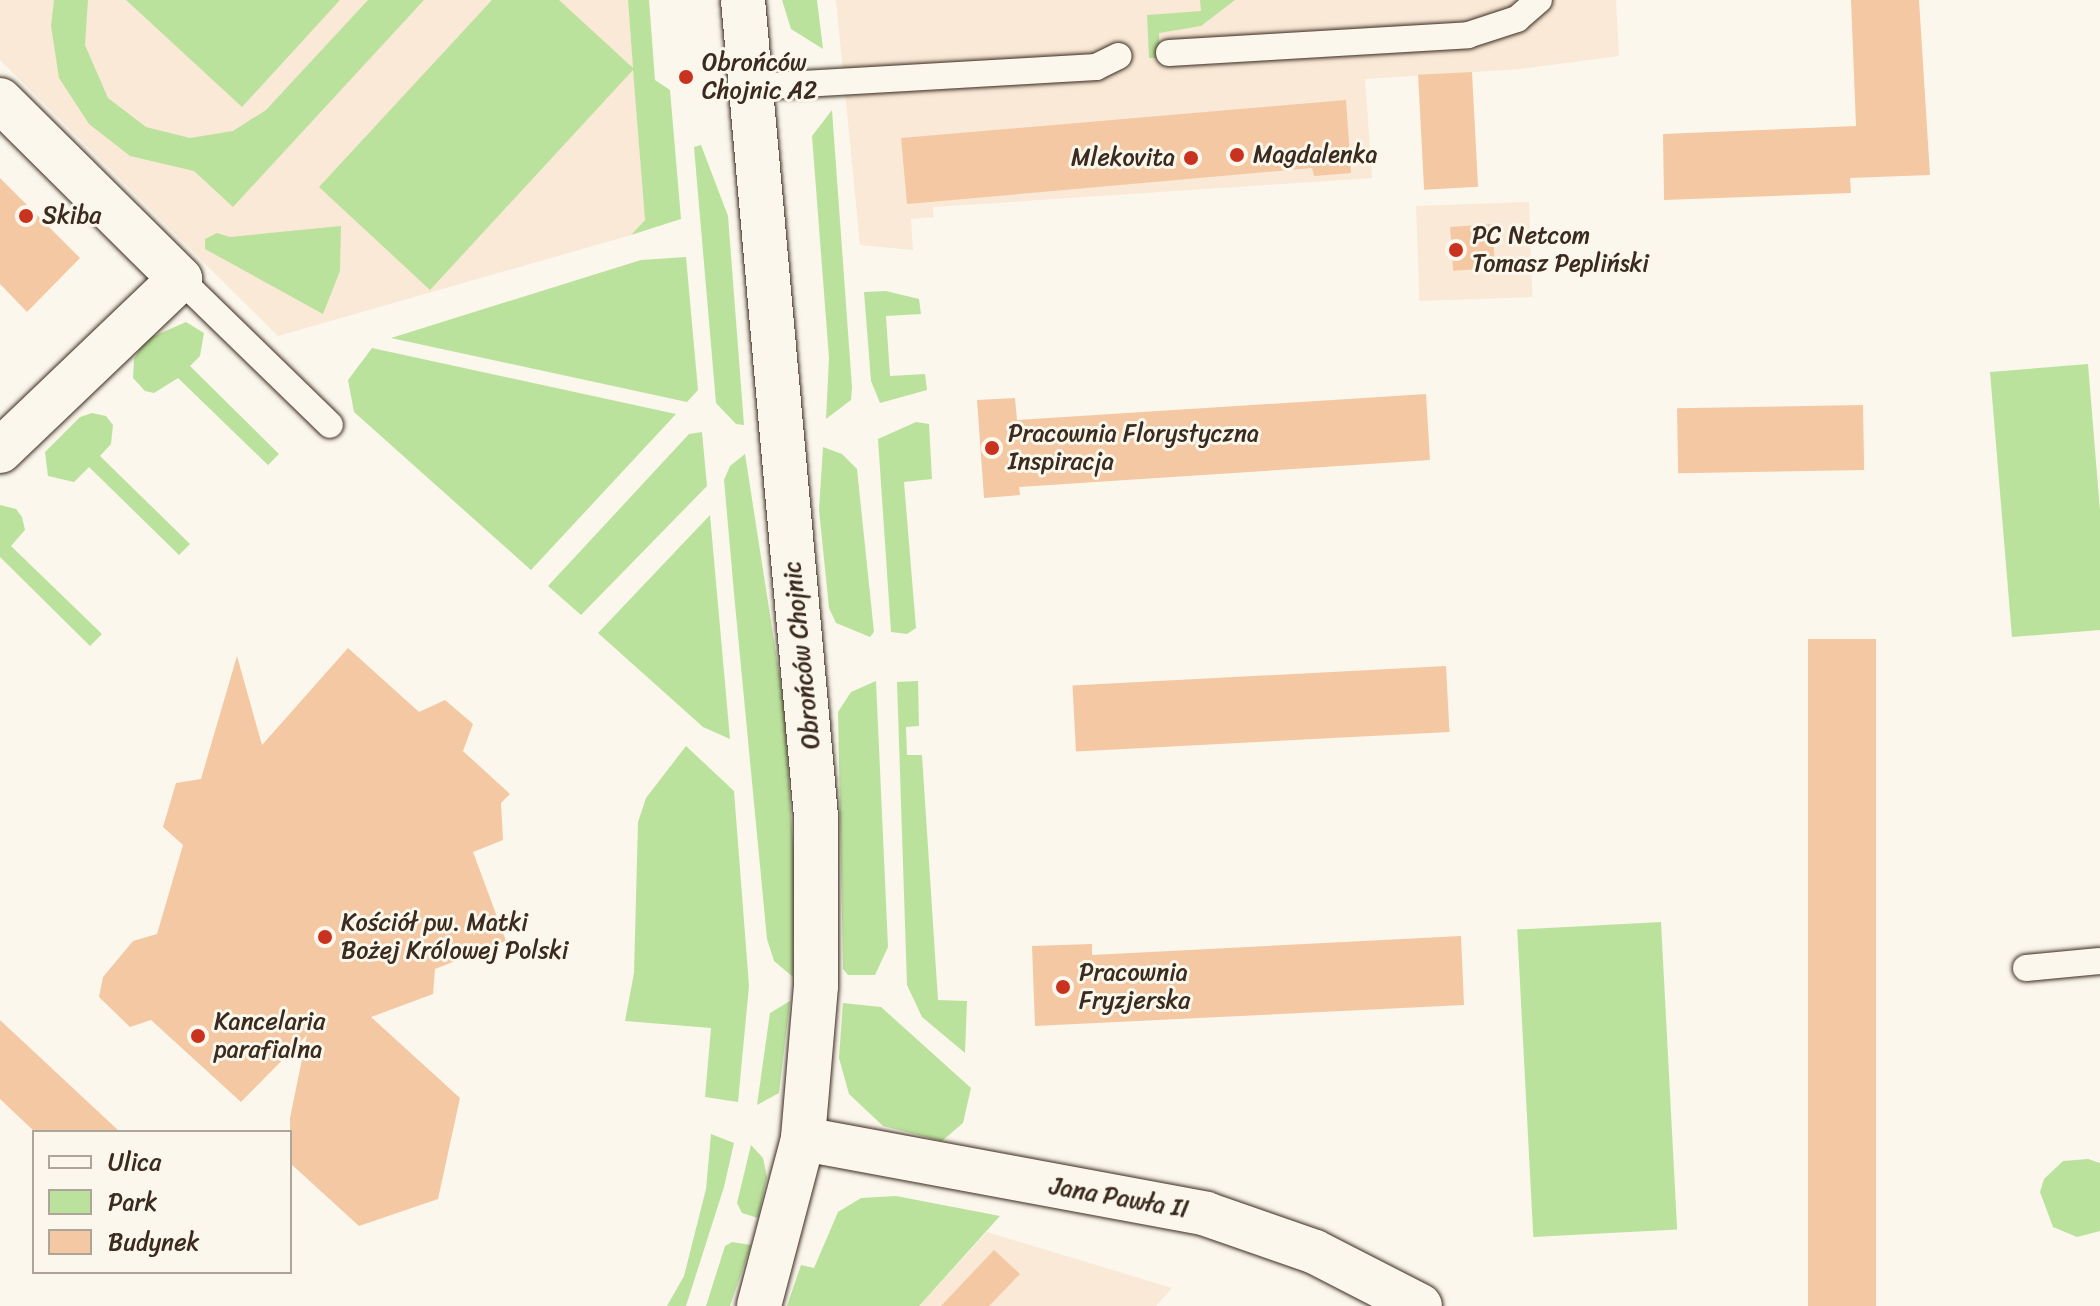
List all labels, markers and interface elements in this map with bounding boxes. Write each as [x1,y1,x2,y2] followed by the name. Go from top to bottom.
[702,49,817,105] place label: Obrońców Chojnic A2
[677,68,695,86] marker: Obrońców Chojnic A2
[1253,141,1378,169] place label: Magdalenka
[1071,144,1175,172] place label: Mlekovita
[1228,146,1246,164] marker: Magdalenka
[1182,149,1200,167] marker: Mlekovita
[42,202,101,230] place label: Skiba
[17,207,35,225] marker: Skiba
[1472,222,1650,278] place label: PC Netcom Tomasz Pepliński
[1447,241,1465,259] marker: PC Netcom Tomasz Pepliński
[1008,420,1260,476] place label: Pracownia Florystyczna Inspiracja
[983,439,1001,457] marker: Pracownia Florystyczna Inspiracja
[778,559,826,751] street label: Obrońców Chojnic
[341,909,569,965] place label: Kościół pw. Matki Bożej Królowej Polski
[316,928,334,946] marker: Kościół pw. Matki Bożej Królowej Polski
[1079,959,1190,1015] place label: Pracownia Fryzjerska
[1054,978,1072,996] marker: Pracownia Fryzjerska
[214,1008,325,1064] place label: Kancelaria parafialna
[189,1027,207,1045] marker: Kancelaria parafialna
[32,1130,292,1274] legend
[108,1141,161,1183] text: Ulica
[1047,1172,1191,1224] street label: Jana Pawła II
[108,1181,157,1223] text: Park
[108,1221,199,1263] text: Budynek

